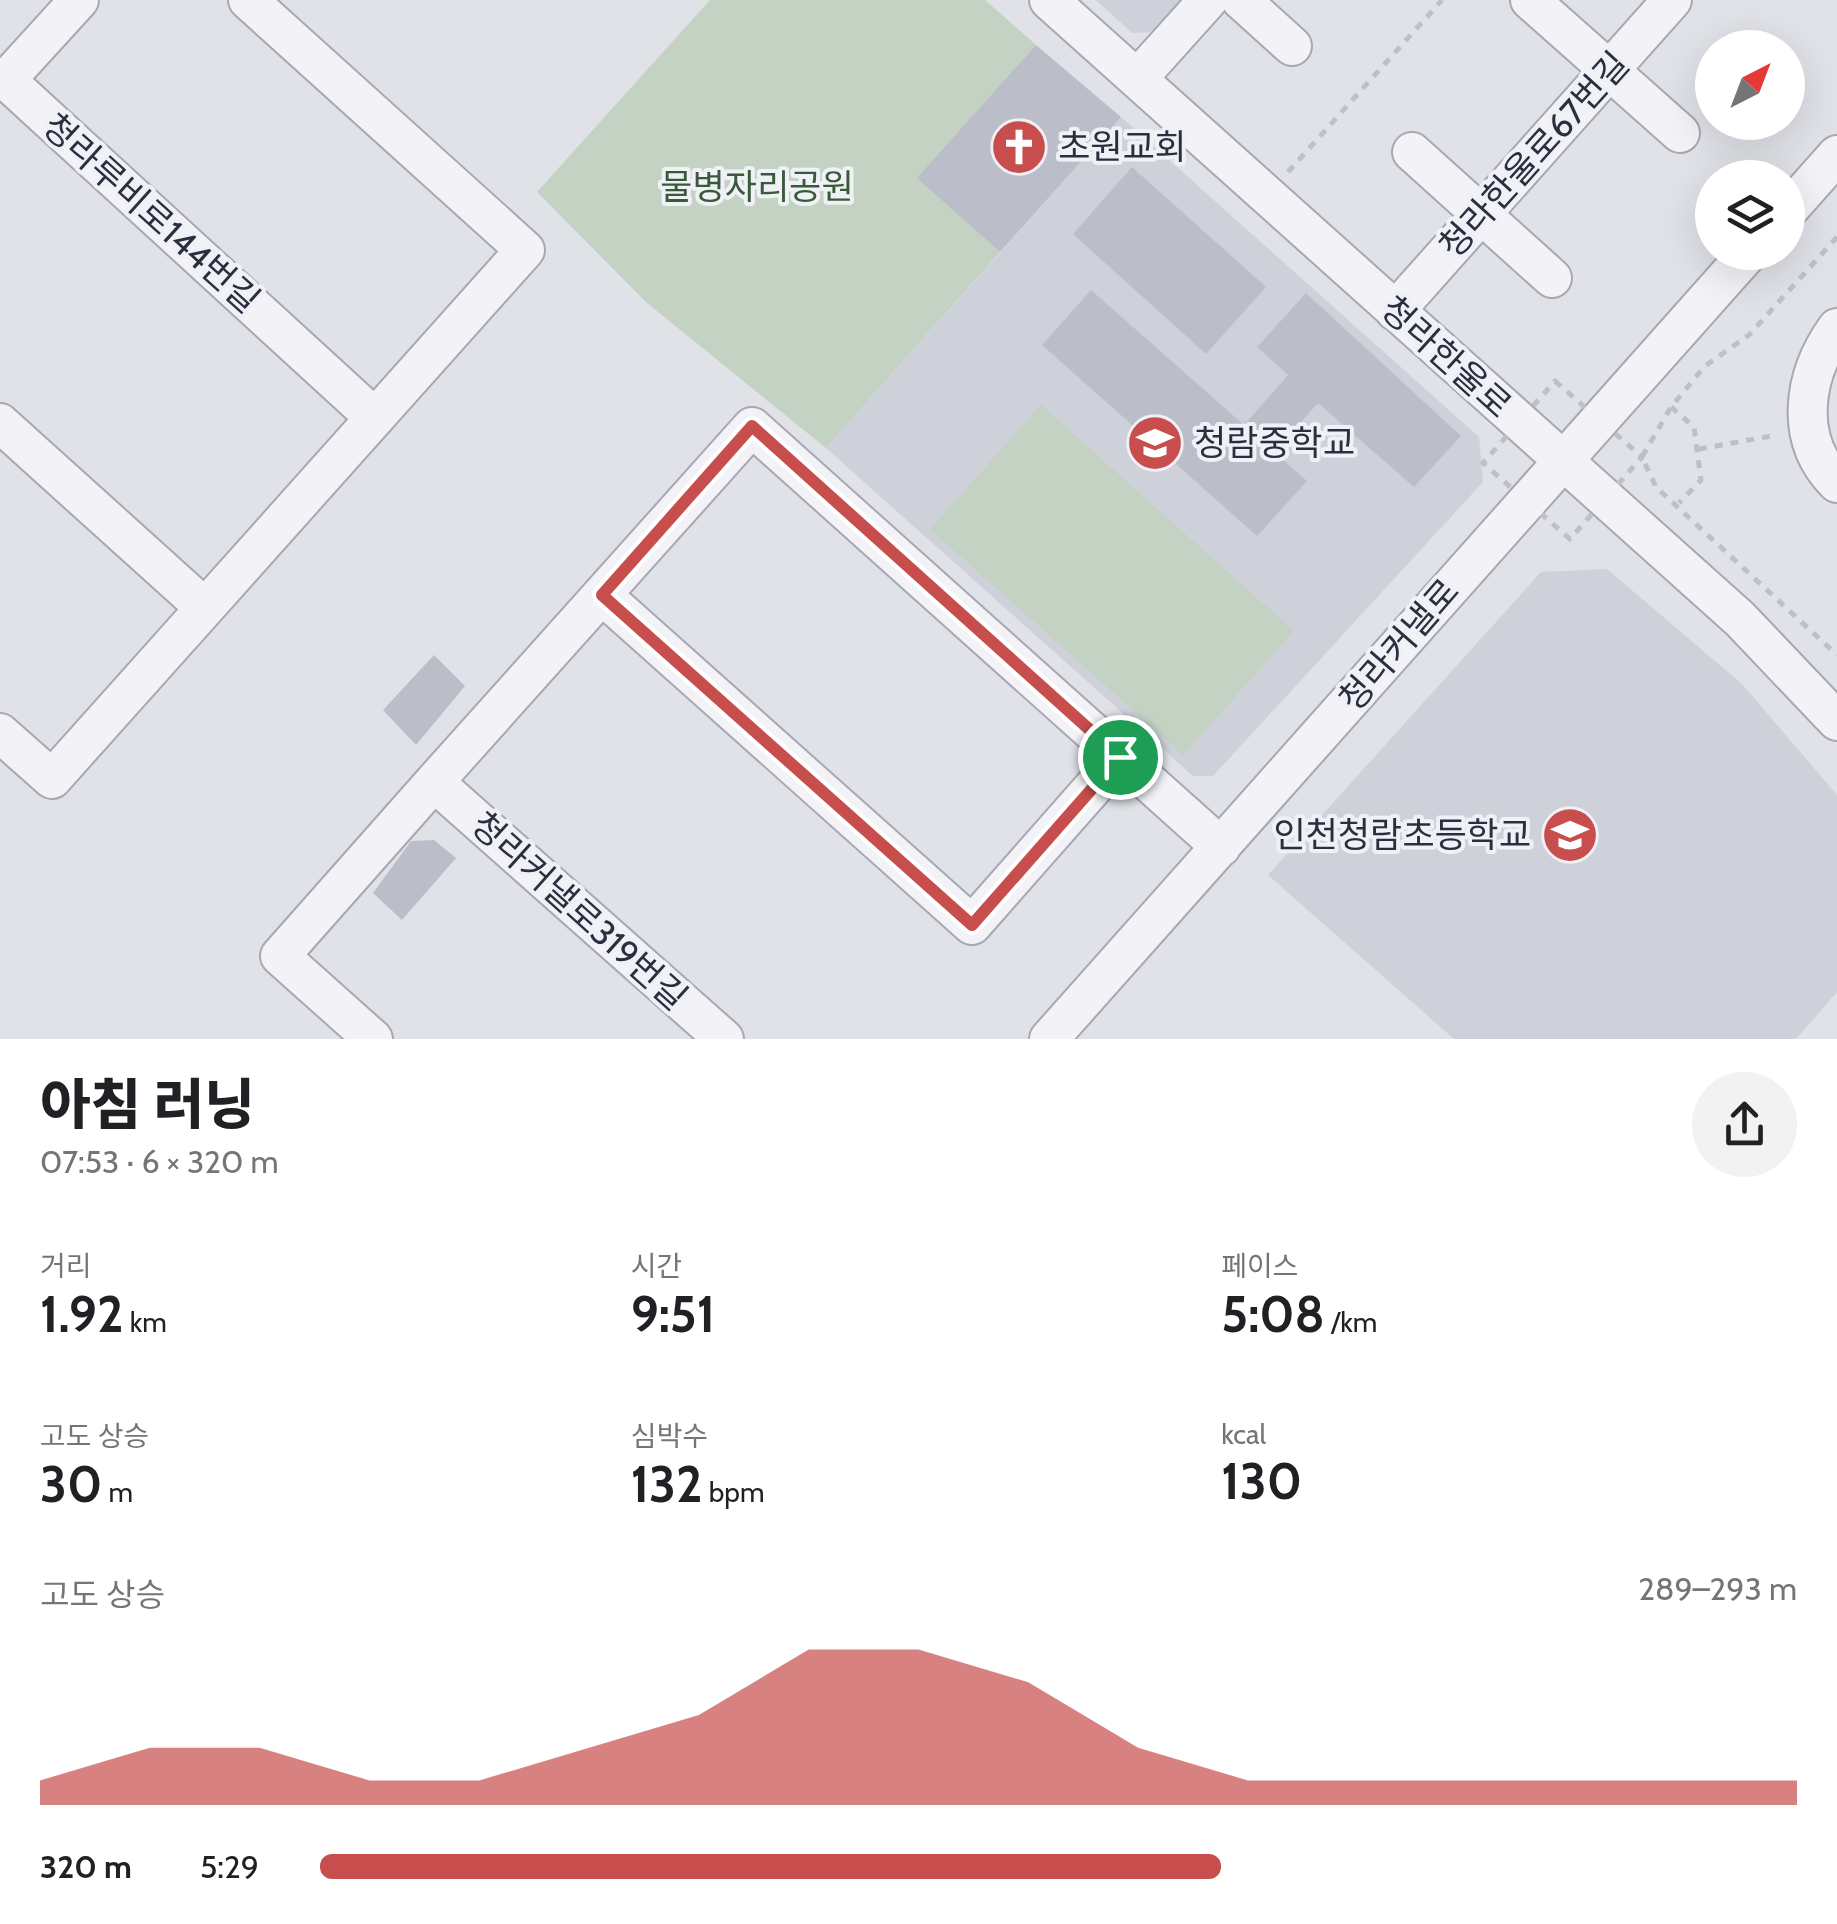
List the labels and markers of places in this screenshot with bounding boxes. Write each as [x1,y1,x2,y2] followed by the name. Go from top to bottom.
[989,117,1049,177] church icon: 초원교회
[1058,125,1187,168] place label: 초원교회
[1125,413,1185,473] school or university icon: 청람중학교
[1194,421,1355,464] place label: 청람중학교
[1078,715,1163,800] pin
[1540,805,1600,865] school or university icon: 인천청람초등학교
[1273,813,1531,856] place label: 인천청람초등학교

